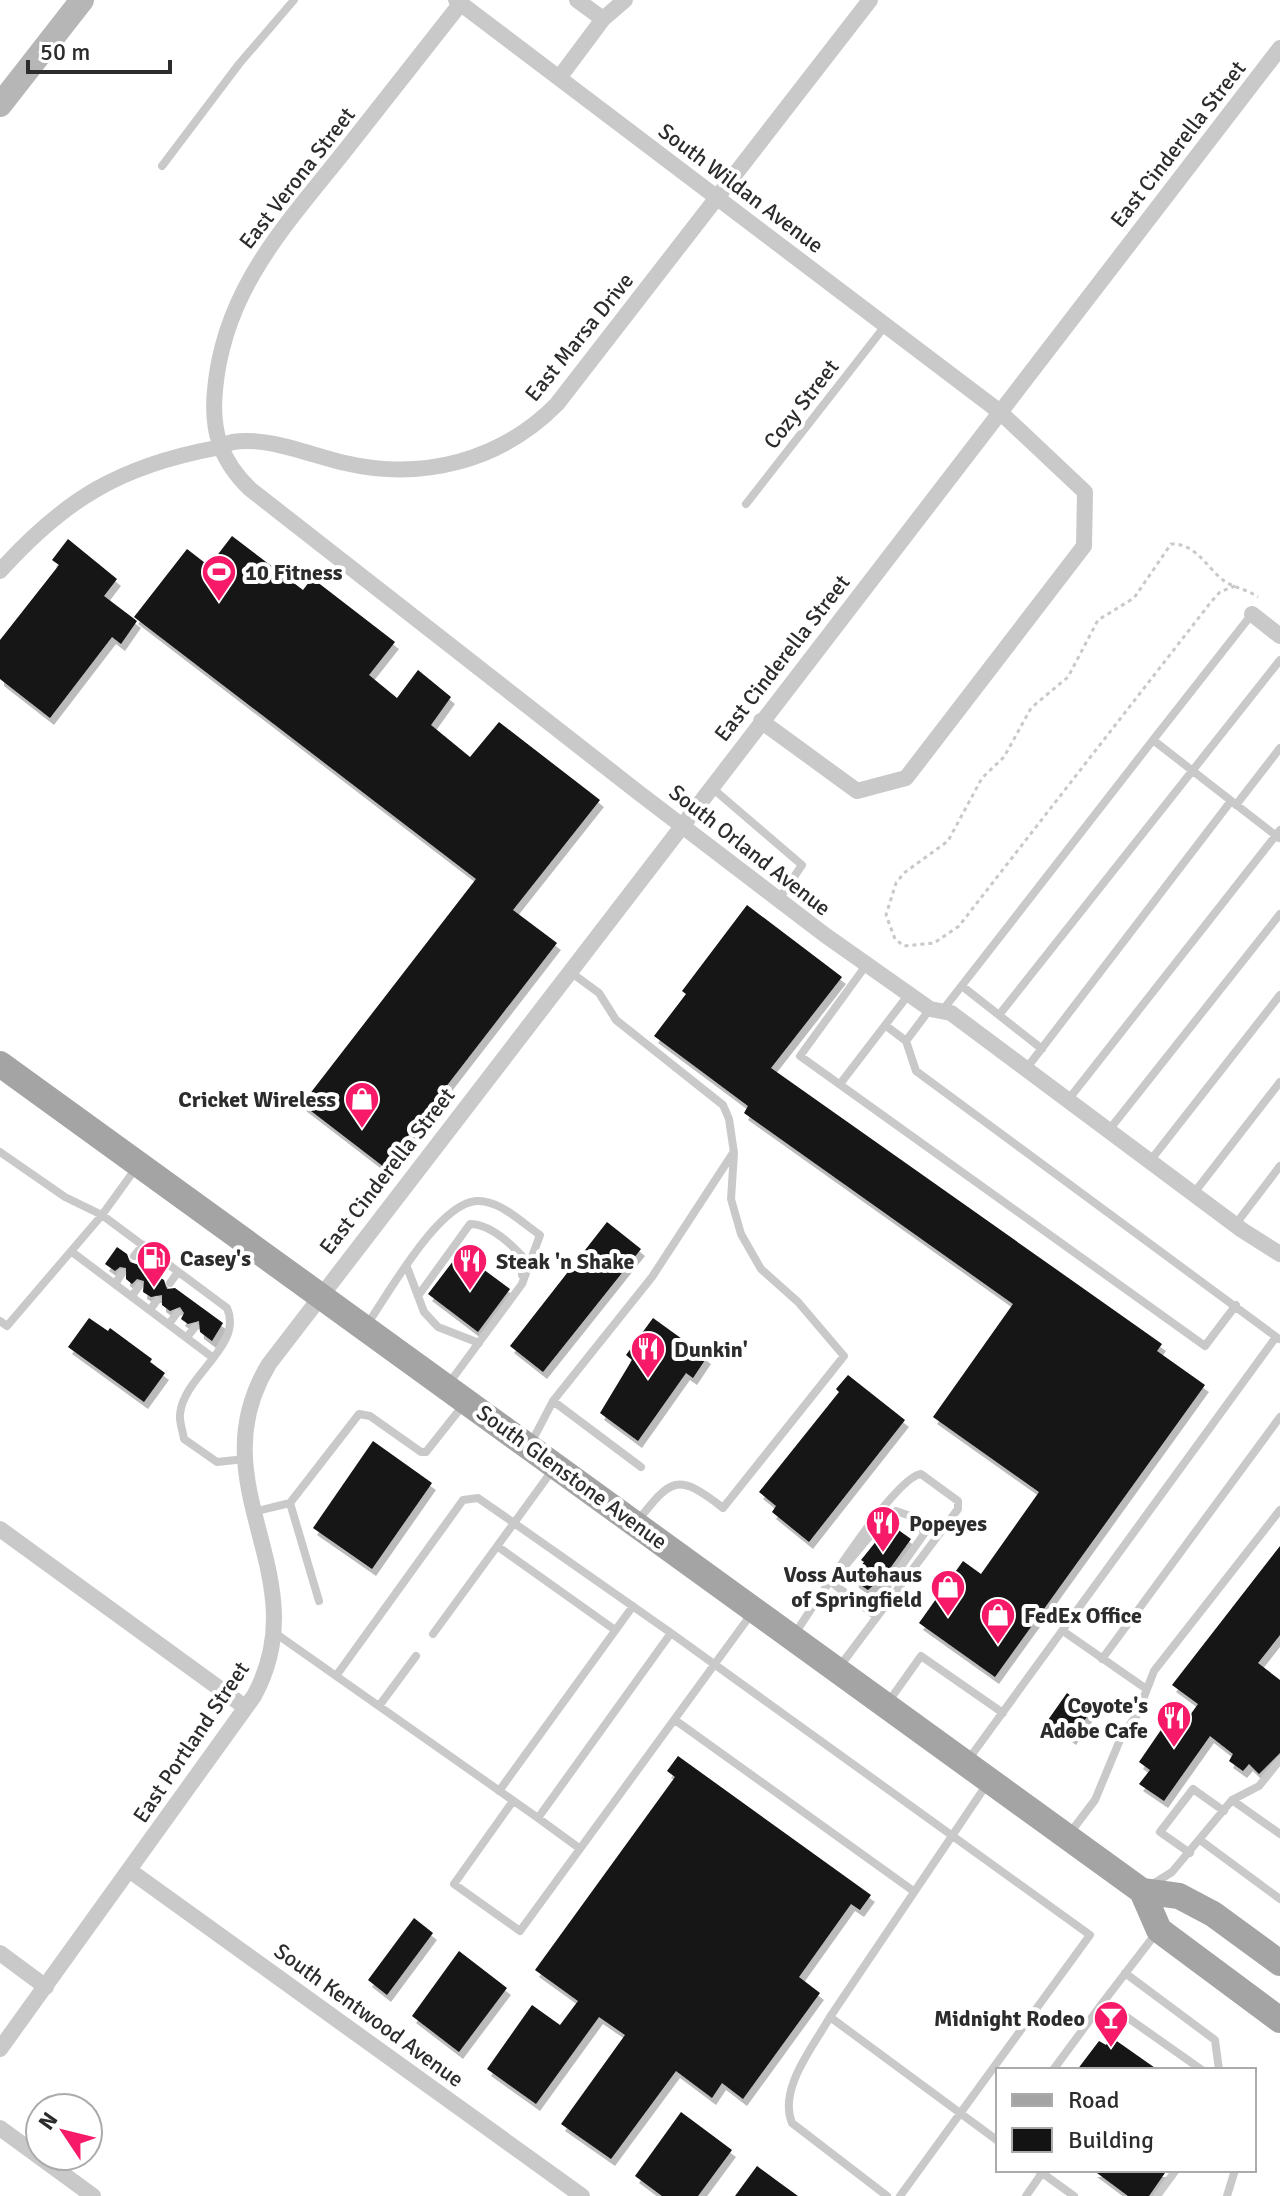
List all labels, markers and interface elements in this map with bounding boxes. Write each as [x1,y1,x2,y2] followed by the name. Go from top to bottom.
[28,24,170,74] scale bar
[40,37,90,67] text: 50 m
[1104,55,1252,233] street label: East Cinderella Street
[233,101,361,254] street label: East Verona Street
[653,117,829,259] street label: South Wildan Avenue
[519,267,639,407] street label: East Marsa Drive
[758,353,845,454] street label: Cozy Street
[200,553,238,603] sports icon: 10 Fitness
[245,559,343,586] place label: 10 Fitness
[708,569,856,747] street label: East Cinderella Street
[664,778,836,922] street label: South Orland Avenue
[343,1080,381,1130] shop icon: Cricket Wireless
[313,1082,461,1260] street label: East Cinderella Street
[178,1086,336,1113] place label: Cricket Wireless
[135,1239,173,1289] fuel station icon: Casey's
[451,1242,489,1292] restaurant icon: Steak 'n Shake
[180,1245,251,1272] place label: Casey's
[496,1248,634,1275] place label: Steak 'n Shake
[629,1330,667,1380] restaurant icon: Dunkin'
[674,1336,748,1363] place label: Dunkin'
[471,1399,673,1555] street label: South Glenstone Avenue
[864,1504,902,1554] restaurant icon: Popeyes
[909,1510,987,1537] place label: Popeyes
[783,1561,922,1613] place label: Voss Autohaus of Springfield
[929,1568,967,1618] shop icon: Voss Autohaus of Springfield
[979,1596,1017,1646] shop icon: FedEx Office
[1024,1602,1142,1629] place label: FedEx Office
[127,1656,255,1828] street label: East Portland Street
[1040,1692,1148,1744] place label: Coyote's Adobe Cafe
[1155,1699,1193,1749] restaurant icon: Coyote's Adobe Cafe
[269,1937,469,2093] street label: South Kentwood Avenue
[1092,1999,1130,2049] bar icon: Midnight Rodeo
[934,2005,1085,2032] place label: Midnight Rodeo
[996,2068,1256,2172] legend
[1068,2085,1119,2115] text: Road
[24,2092,104,2172] north arrow
[33,2107,63,2135] text: N
[1068,2125,1154,2155] text: Building

